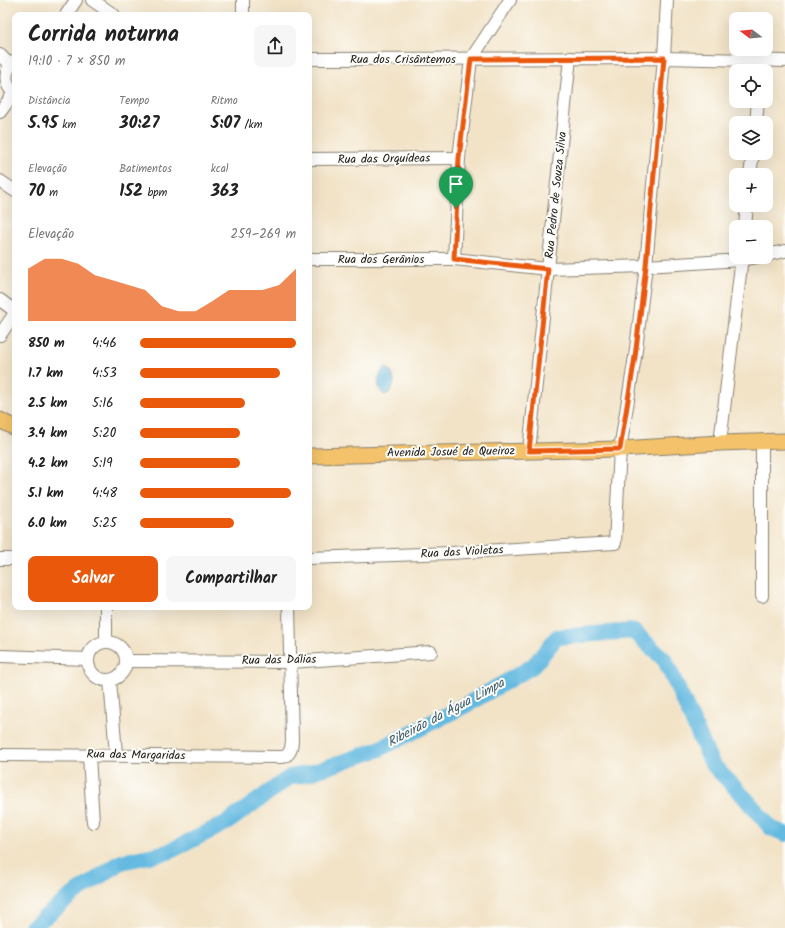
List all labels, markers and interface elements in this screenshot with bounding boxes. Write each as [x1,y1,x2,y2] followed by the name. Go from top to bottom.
[729,12,773,56] north arrow
[729,12,773,264] map controls
[28,18,179,53] text: Corrida noturna
[254,25,296,67] button: share
[350,50,456,69] street label: Rua dos Crisântemos
[28,51,125,72] text: 19:10 · 7 × 850 m
[729,64,773,108] button: locate
[28,92,70,110] text: Distância
[119,92,149,110] text: Tempo
[211,92,238,110] text: Ritmo
[28,110,58,137] text: 5.95
[119,110,159,137] text: 30:27
[211,110,240,137] text: 5:07
[58,116,76,134] text: km
[240,116,262,134] text: /km
[729,116,773,160] button: layers
[540,130,572,260] street label: Rua Pedro de Souza Silva
[338,149,430,169] street label: Rua das Orquídeas
[28,160,67,178] text: Elevação
[119,160,172,178] text: Batimentos
[211,160,229,178] text: kcal
[439,167,473,208] pin
[729,168,773,212] button: +
[445,173,467,195] icon: arrive
[28,178,45,205] text: 70
[119,178,143,205] text: 152
[211,178,238,205] text: 363
[45,184,58,202] text: m
[143,184,167,202] text: bpm
[729,220,773,264] button: −
[28,224,74,245] text: Elevação
[231,224,296,245] text: 259–269 m
[338,250,424,269] street label: Rua dos Gerânios
[28,333,65,354] text: 850 m
[92,333,117,354] text: 4:46
[28,363,63,384] text: 1.7 km
[92,363,117,384] text: 4:53
[28,393,67,414] text: 2.5 km
[92,393,114,414] text: 5:16
[28,423,67,444] text: 3.4 km
[92,423,116,444] text: 5:20
[387,441,515,463] street label: Avenida Josué de Queiroz
[28,453,68,474] text: 4.2 km
[92,453,113,474] text: 5:19
[28,483,64,504] text: 5.1 km
[92,483,117,504] text: 4:48
[28,513,67,534] text: 6.0 km
[92,513,117,534] text: 5:25
[420,540,504,564] street label: Rua das Violetas
[28,556,158,602] button: Salvar
[166,556,296,602] button: Compartilhar
[241,650,317,670] street label: Rua das Dálias
[384,673,509,753] water label: Ribeirão da Água Limpa
[86,745,186,765] street label: Rua das Margaridas

